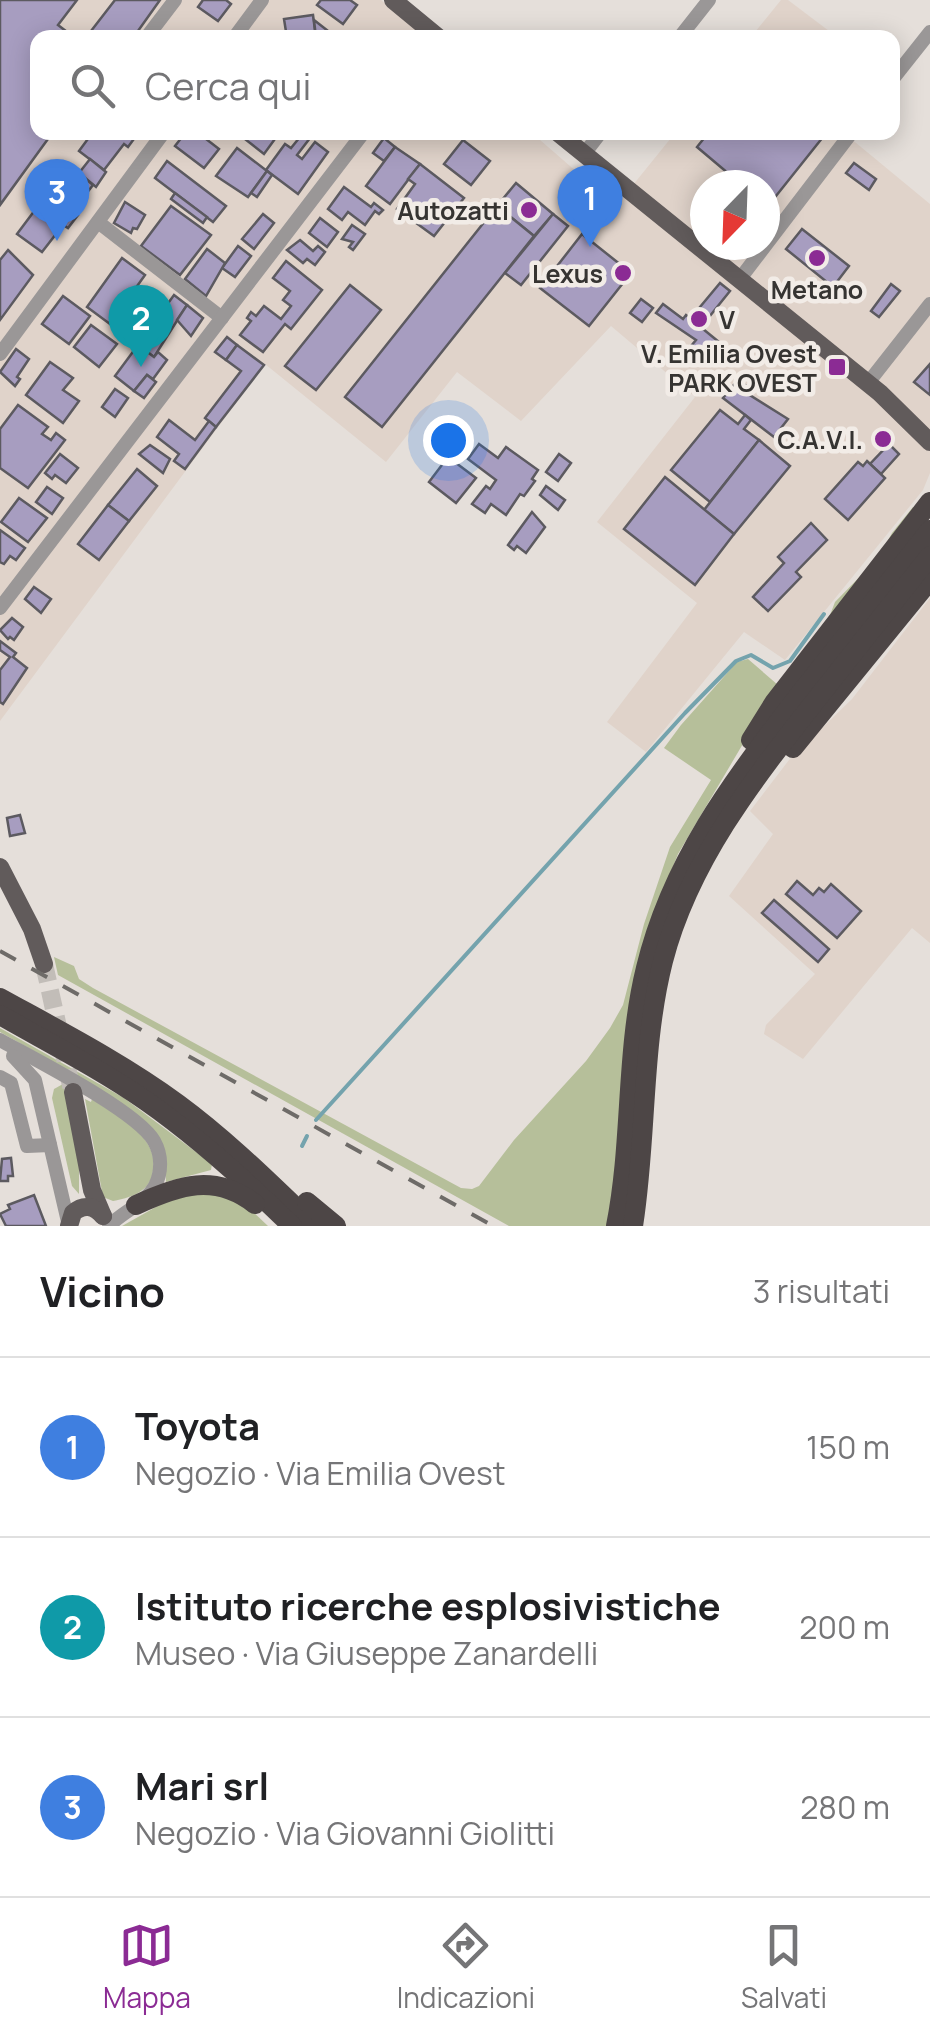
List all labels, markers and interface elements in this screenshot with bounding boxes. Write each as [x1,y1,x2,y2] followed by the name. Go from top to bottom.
[30,30,900,140] search box
[65,58,120,113] icon: search
[145,59,311,111] text: Cerca qui
[24,158,90,241] pin: 3
[558,164,622,247] pin: 1
[690,170,780,260] north arrow
[397,193,509,228] place label: Autozatti
[518,199,540,221] marker: Autozatti
[806,247,828,269] marker: Metano
[532,256,603,291] place label: Lexus
[612,262,634,284] marker: Lexus
[771,272,863,307] place label: Metano
[108,284,174,367] pin: 2
[719,302,735,337] place label: V
[688,308,710,330] marker: V
[641,336,817,400] place label: V. Emilia Ovest PARK OVEST
[826,356,848,378] marker: V. Emilia Ovest PARK OVEST
[423,415,474,466] your location
[777,422,863,457] place label: C.A.V.I.
[872,428,894,450] marker: C.A.V.I.
[40,1262,165,1320] text: Vicino
[753,1269,890,1313] text: 3 risultati
[135,1399,260,1451] text: Toyota
[65,1425,80,1469] text: 1
[806,1425,890,1469] text: 150 m
[135,1451,506,1495] text: Negozio · Via Emilia Ovest
[135,1579,721,1631] text: Istituto ricerche esplosivistiche
[63,1605,82,1649] text: 2
[799,1605,890,1649] text: 200 m
[135,1631,598,1675] text: Museo · Via Giuseppe Zanardelli
[135,1759,269,1811] text: Mari srl
[63,1785,82,1829] text: 3
[800,1785,890,1829] text: 280 m
[135,1811,555,1855] text: Negozio · Via Giovanni Giolitti
[103,1918,191,2016] tab: Mappa
[397,1918,535,2016] tab: Indicazioni
[741,1918,827,2016] tab: Salvati

